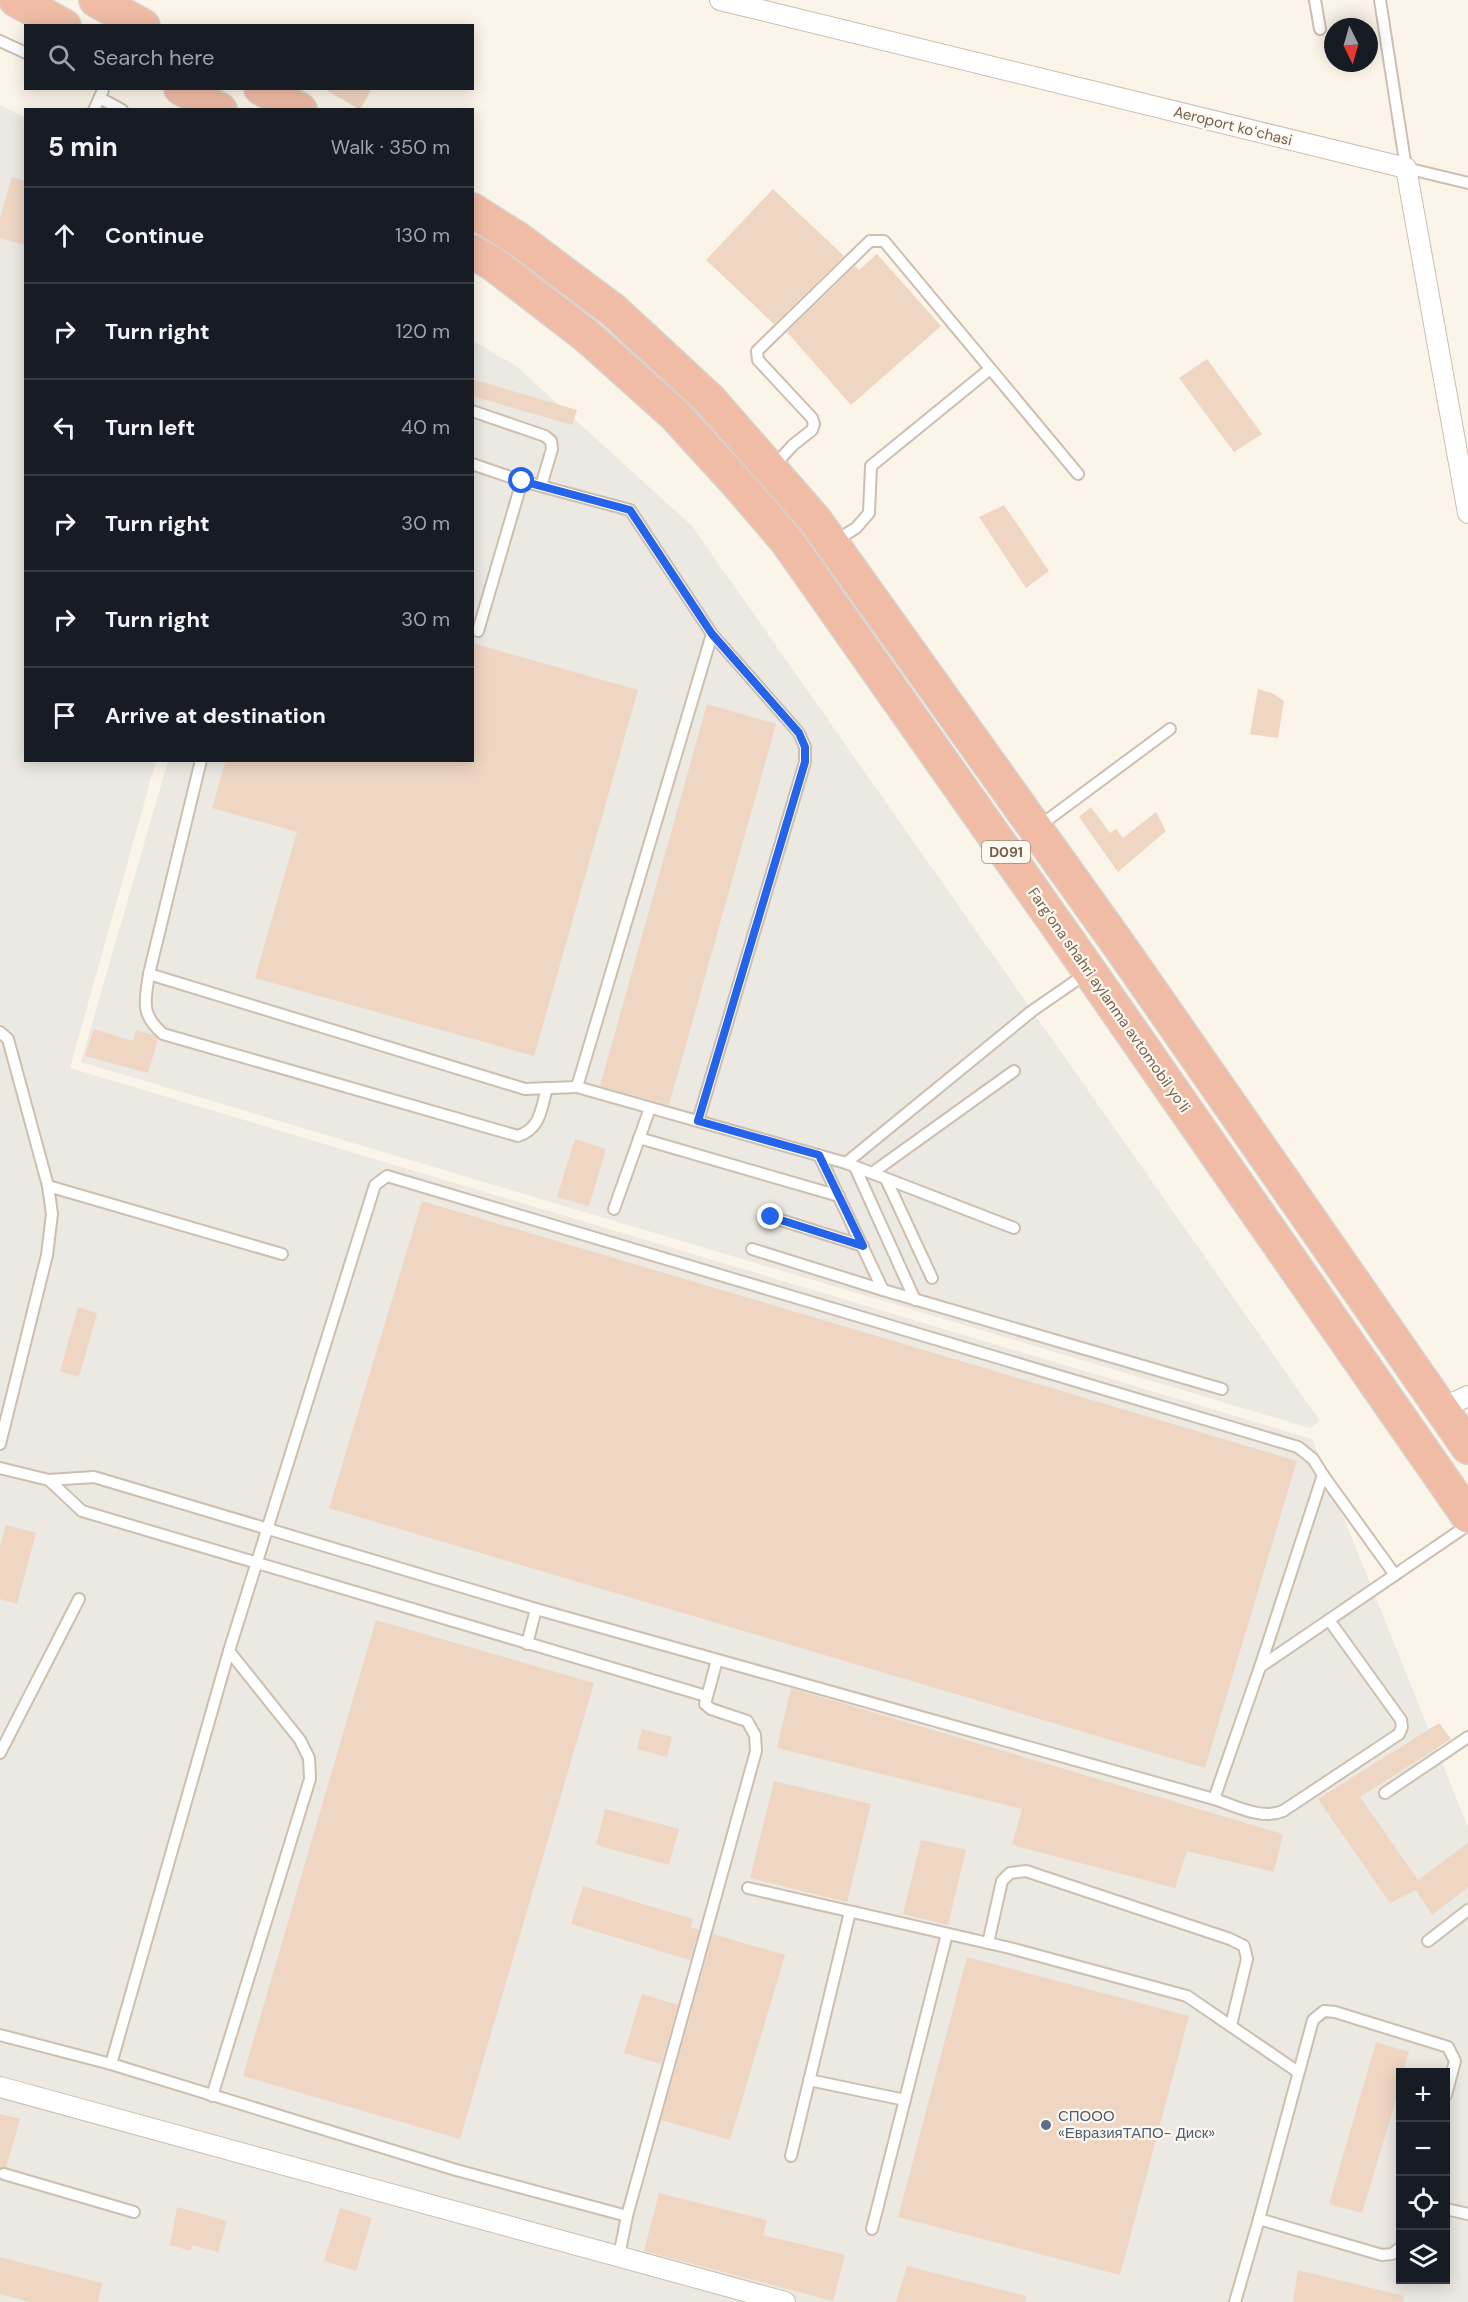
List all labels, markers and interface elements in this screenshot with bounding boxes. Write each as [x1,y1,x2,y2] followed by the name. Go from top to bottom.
[1324,18,1378,72] north arrow
[24,24,474,90] search box
[45,41,78,74] icon: search
[93,43,214,72] text: Search here
[1172,102,1294,150] street label: Aeroport koʻchasi
[48,130,118,164] text: 5 min
[331,134,450,160] text: Walk · 350 m
[48,219,81,252] icon: ahead
[105,221,204,250] text: Continue
[395,222,450,248] text: 130 m
[48,315,81,348] icon: right
[105,317,210,346] text: Turn right
[396,318,450,344] text: 120 m
[48,411,81,444] icon: left
[105,413,195,442] text: Turn left
[401,414,450,440] text: 40 m
[508,467,534,493] route start
[48,507,81,540] icon: right
[105,509,210,538] text: Turn right
[401,510,450,536] text: 30 m
[48,603,81,636] icon: right
[105,605,210,634] text: Turn right
[401,606,450,632] text: 30 m
[48,699,81,732] icon: arrive
[105,701,326,730] text: Arrive at destination
[982,841,1030,863] road number: D091
[1023,884,1195,1116] street label: Fargʻona shahri aylanma avtomobil yoʻli
[757,1203,783,1229] route end
[1396,2068,1450,2284] map controls
[1396,2068,1450,2122] button: +
[1058,2106,1215,2143] place label: СПООО «ЕвразияТАПО- Диск»
[1039,2118,1053,2132] marker: СПООО «ЕвразияТАПО- Диск»
[1396,2122,1450,2176] button: −
[1396,2176,1450,2230] button: locate
[1396,2230,1450,2284] button: layers

